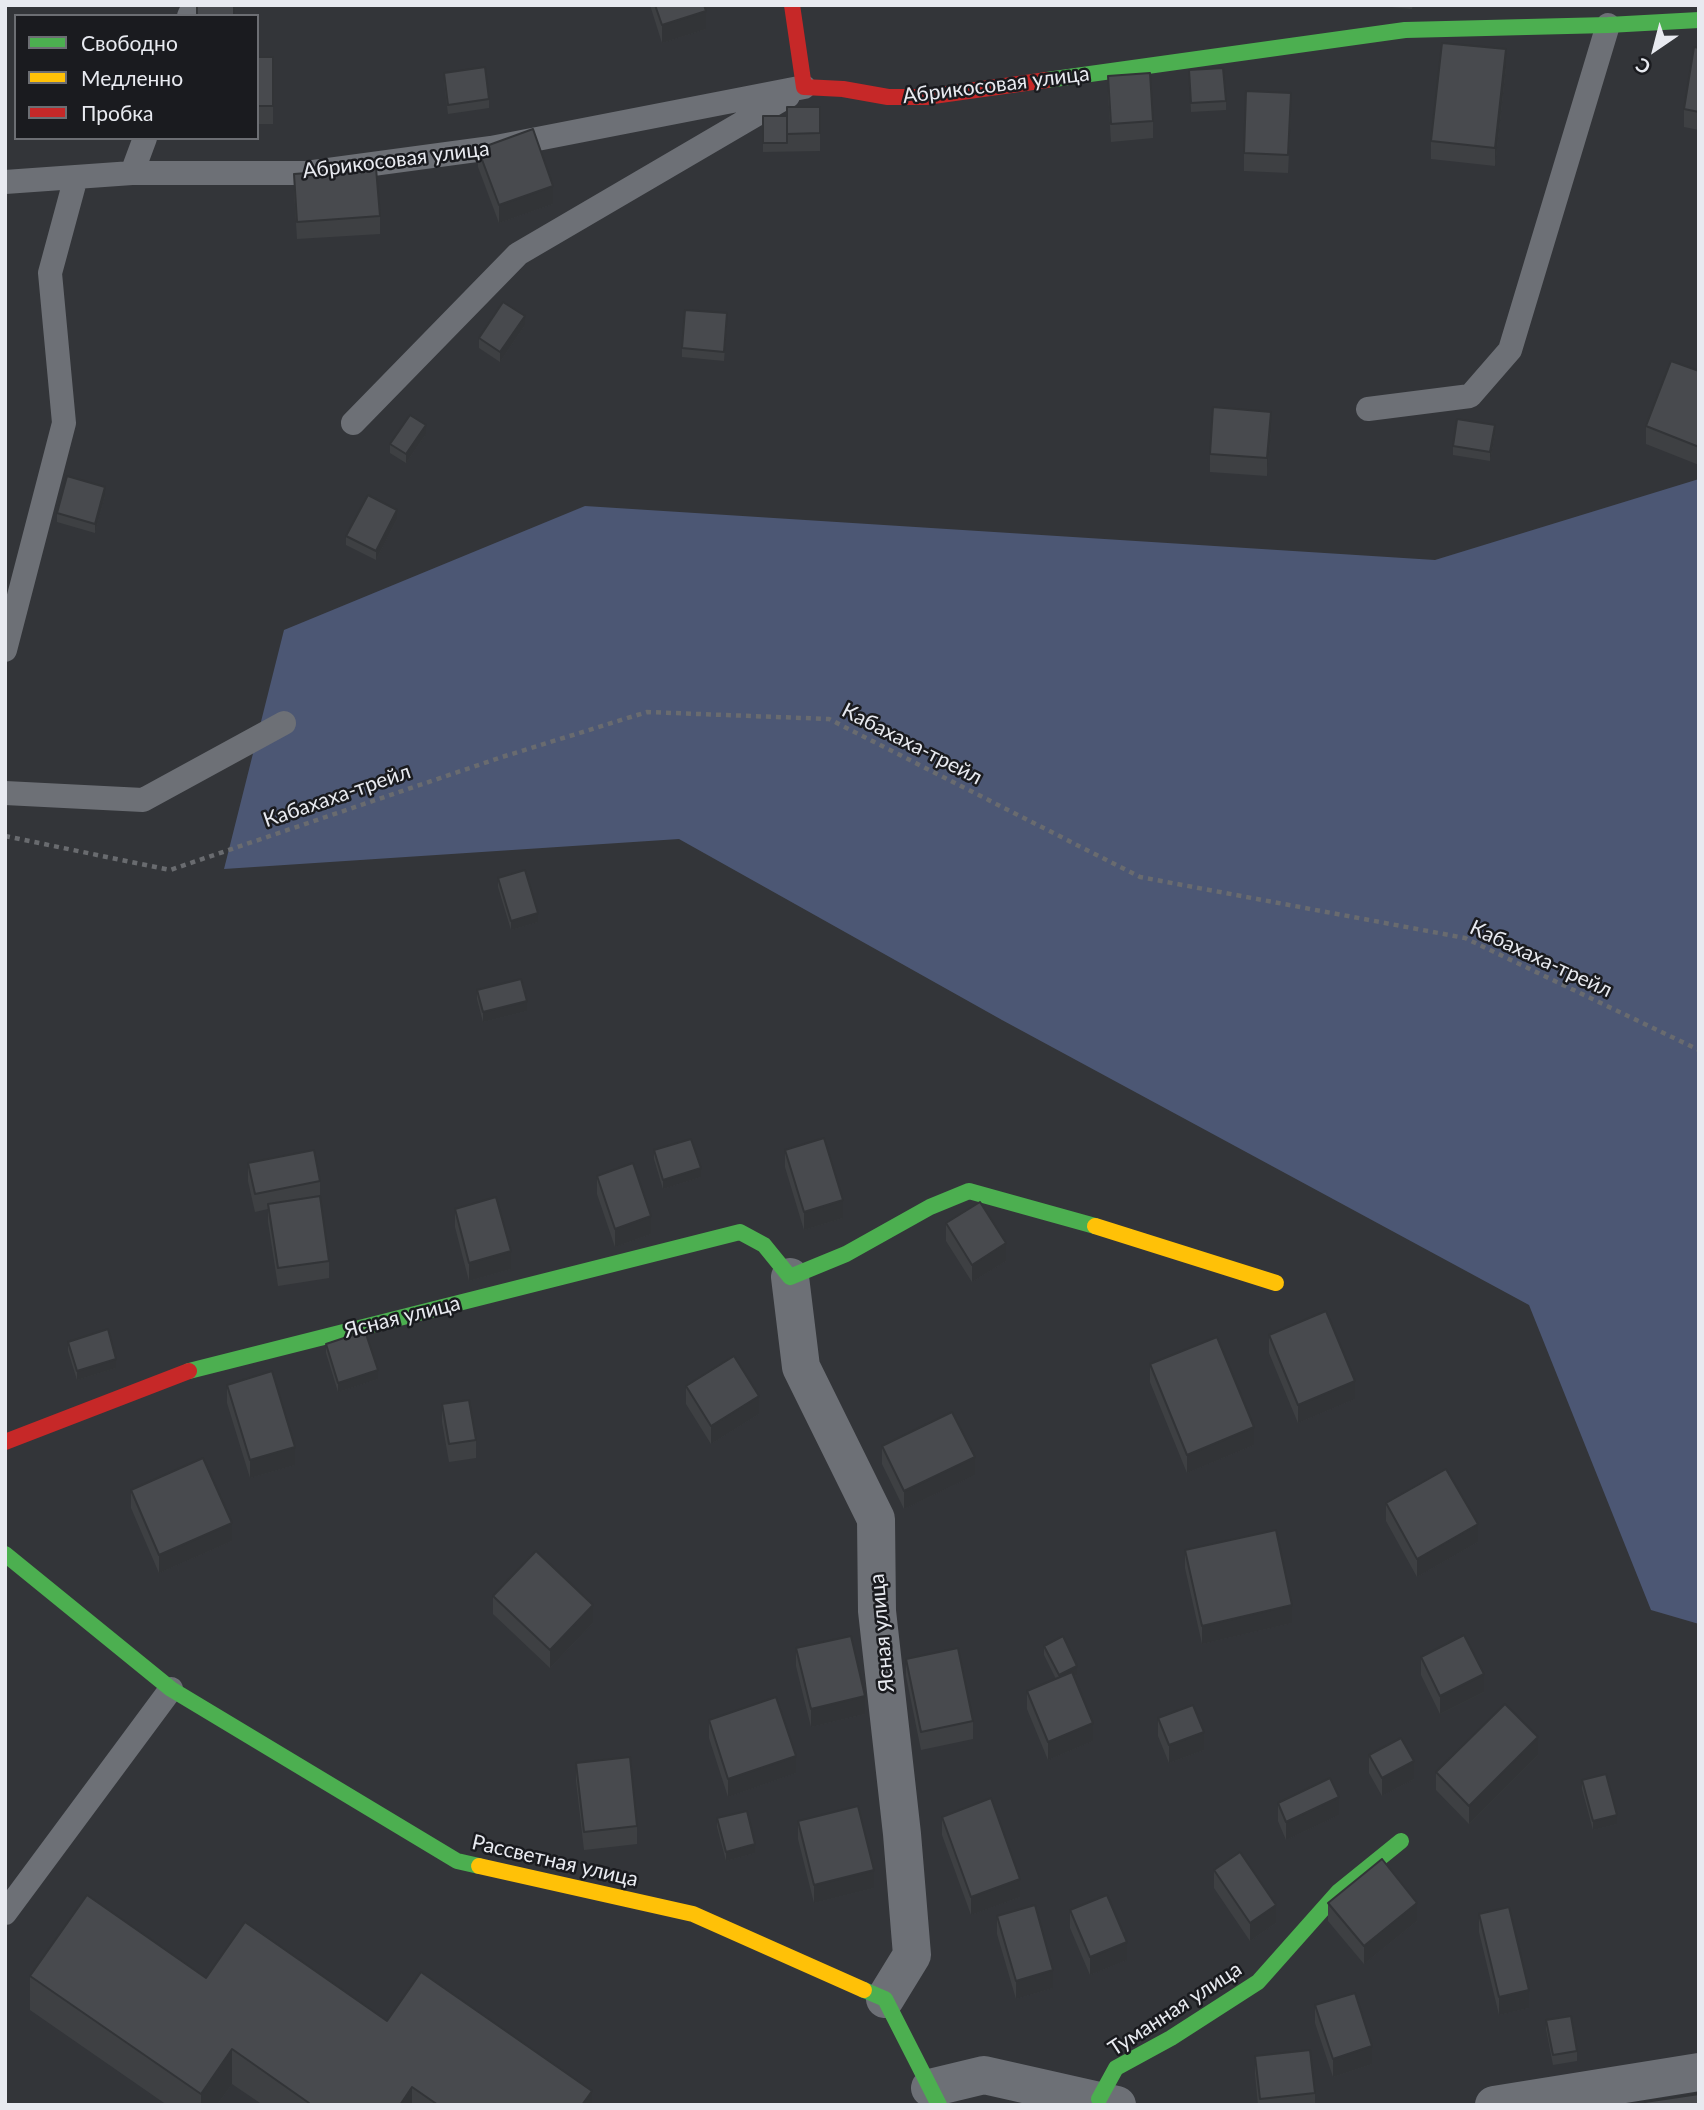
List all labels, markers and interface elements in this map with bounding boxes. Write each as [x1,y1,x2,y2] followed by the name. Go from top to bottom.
[14,14,259,140] legend
[1620,14,1690,84] north arrow
[81,30,178,55] text: Свободно
[1631,54,1654,80] text: С
[901,61,1091,109] street label: Абрикосовая улица
[81,65,183,90] text: Медленно
[81,100,154,125] text: Пробка
[301,136,491,184] street label: Абрикосовая улица
[838,698,986,790] street label: Кабахаха-трейл
[260,759,414,833] street label: Кабахаха-трейл
[1466,915,1616,1003] street label: Кабахаха-трейл
[341,1290,463,1344] street label: Ясная улица
[864,1573,900,1693] street label: Ясная улица
[469,1830,641,1892] street label: Рассветная улица
[1104,1957,1246,2061] street label: Туманная улица

